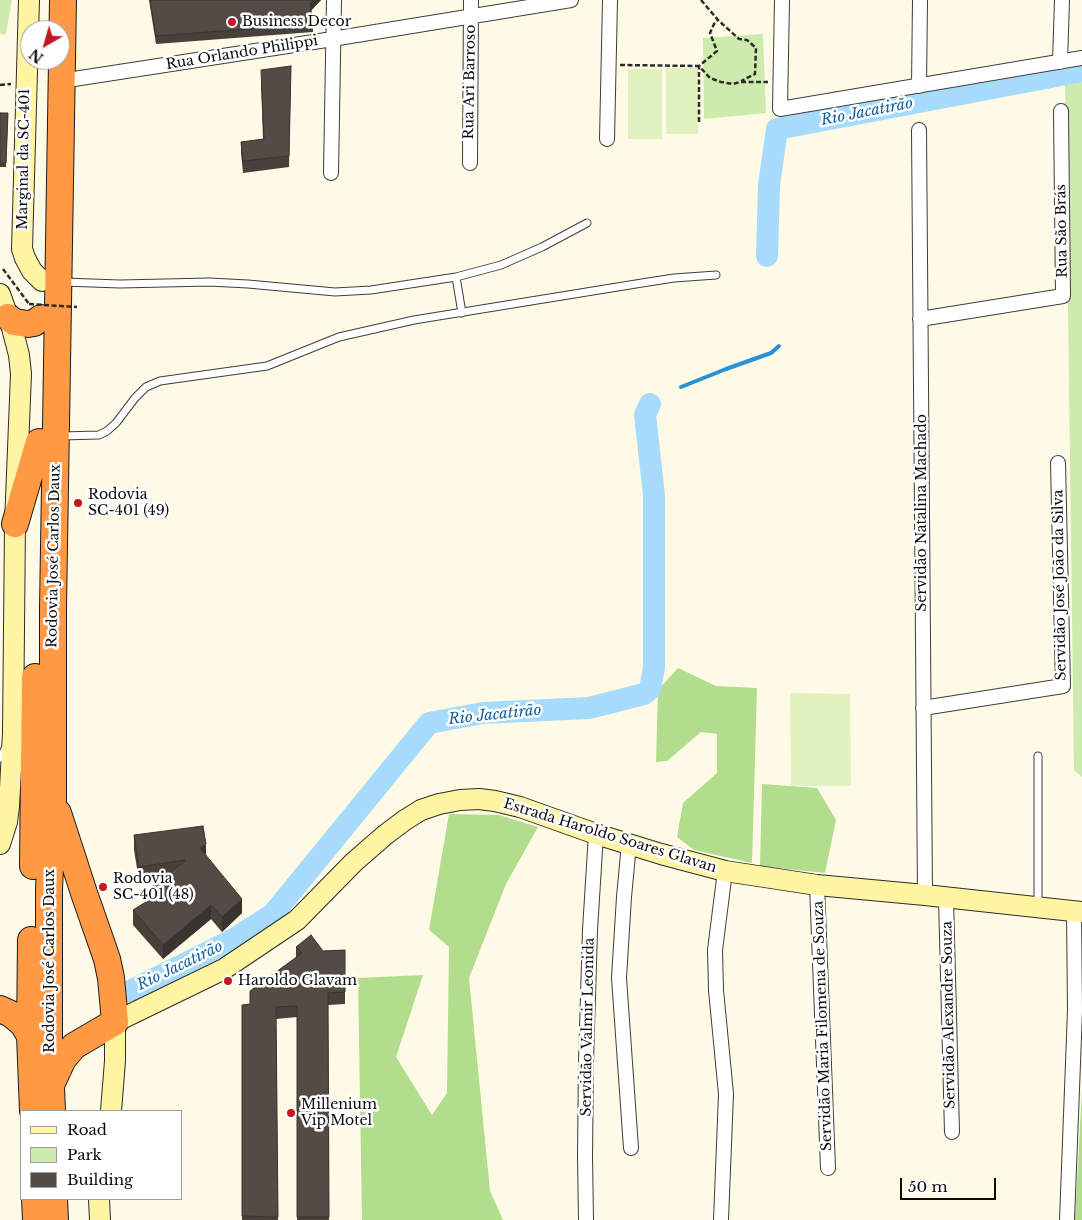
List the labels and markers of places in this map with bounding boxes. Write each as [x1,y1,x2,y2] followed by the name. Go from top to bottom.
[242,14,351,30] place label: Business Decor
[226,16,238,28] marker: Business Decor
[88,487,169,520] place label: Rodovia SC-401 (49)
[72,497,84,509] marker: Rodovia SC-401 (49)
[113,871,194,904] place label: Rodovia SC-401 (48)
[97,881,109,893] marker: Rodovia SC-401 (48)
[238,973,357,989] place label: Haroldo Glavam
[222,975,234,987] marker: Haroldo Glavam
[301,1097,377,1130] place label: Millenium Vip Motel
[285,1107,297,1119] marker: Millenium Vip Motel

